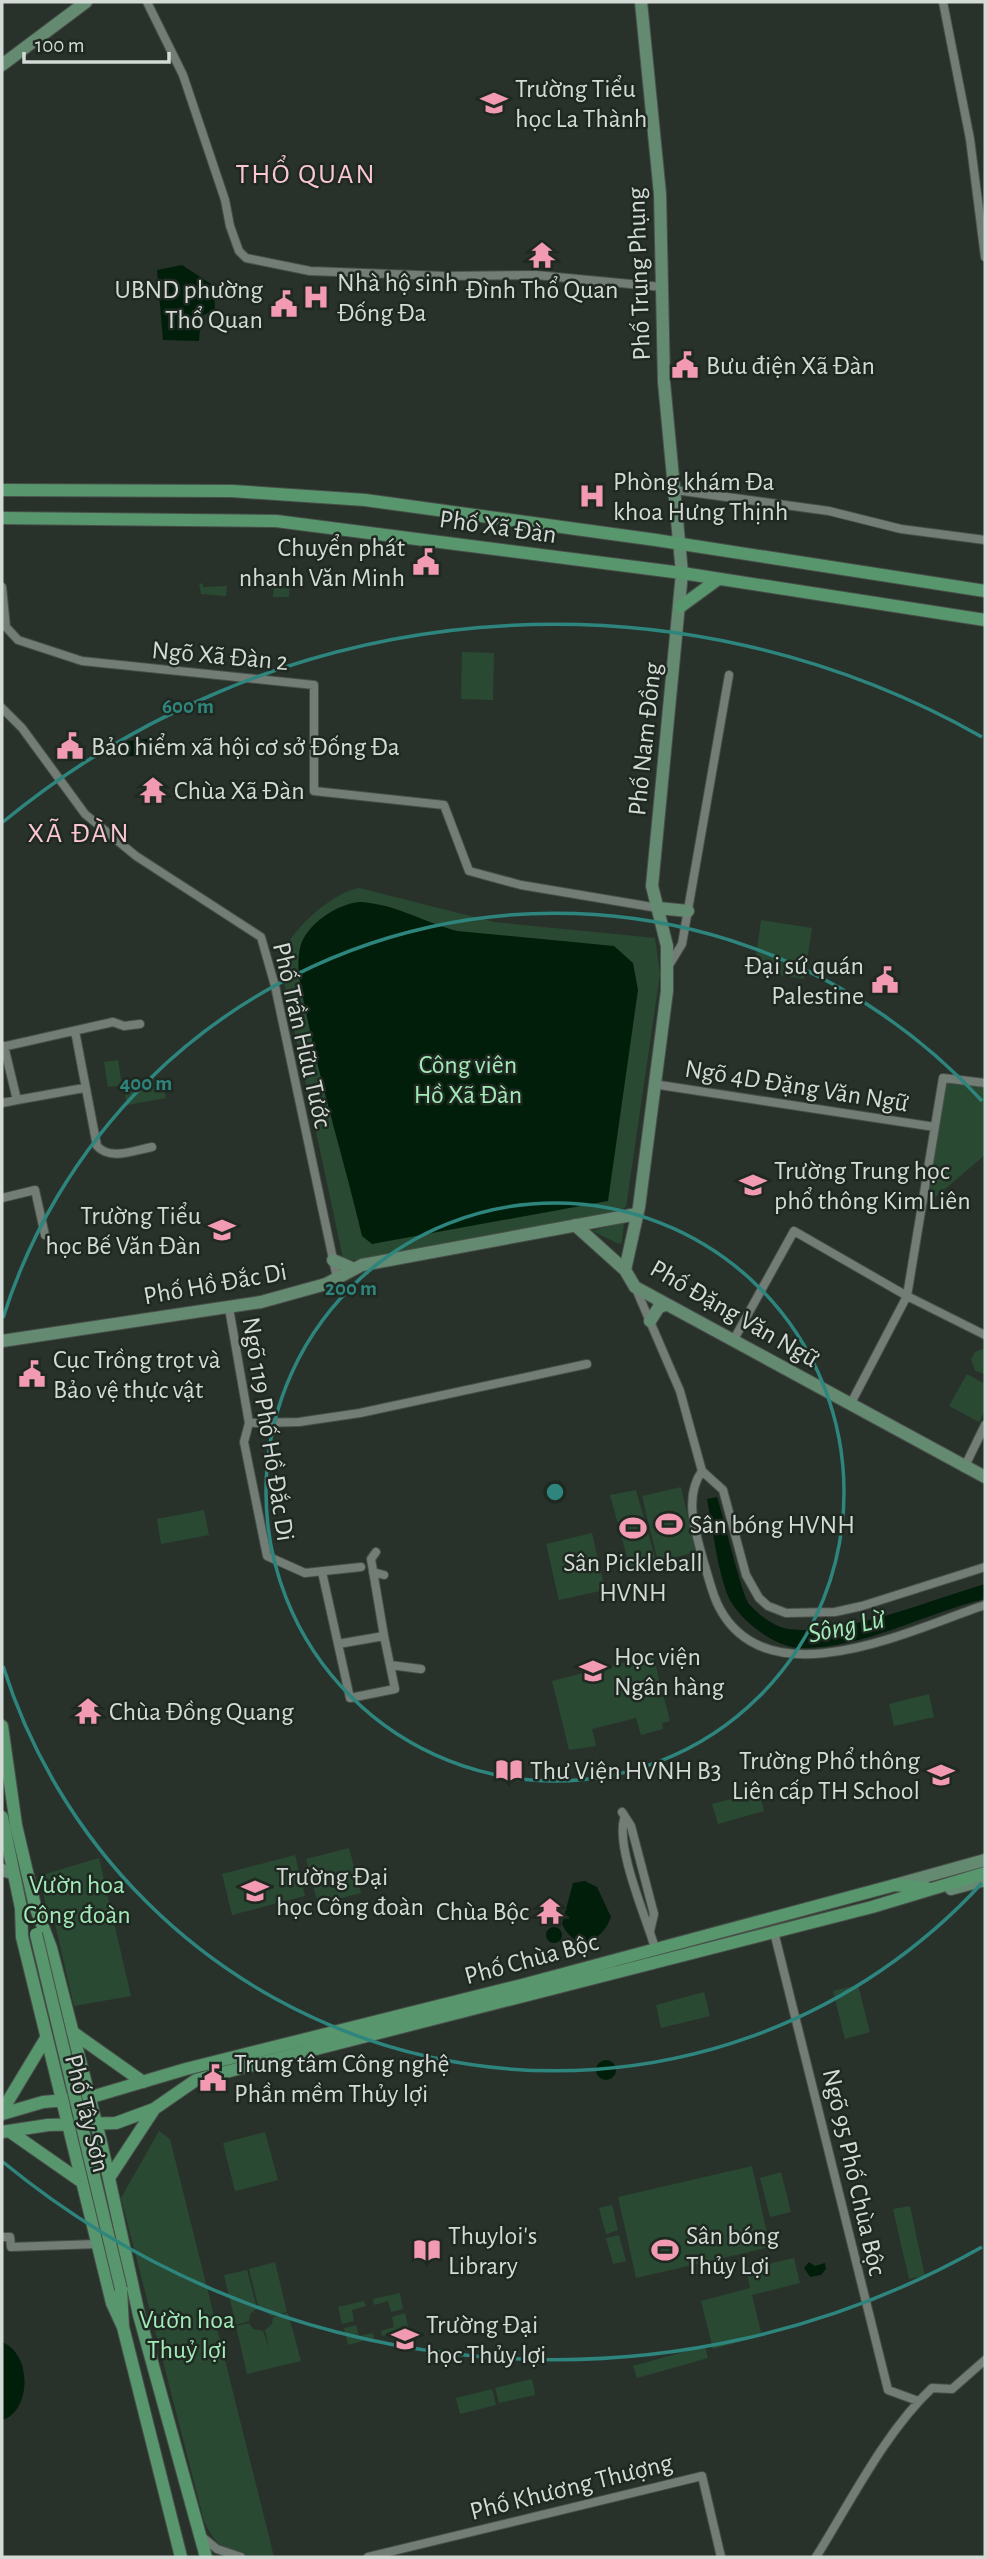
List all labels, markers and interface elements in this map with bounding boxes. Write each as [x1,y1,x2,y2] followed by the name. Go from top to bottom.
[24,21,170,65] scale bar
[35,35,85,56] text: 100 m
[515,75,647,132] place label: Trường Tiểu học La Thành
[479,88,509,118] school or university icon: Trường Tiểu học La Thành
[235,155,377,189] district label: THỔ QUAN
[623,187,655,361] street label: Phố Trung Phụng
[527,240,557,270] temple icon: Đình Thổ Quan
[337,270,458,326] place label: Nhà hộ sinh Đống Đa
[466,276,618,303] place label: Đình Thổ Quan
[114,277,263,333] place label: UBND phường Thổ Quan
[301,282,331,312] hospital icon: Nhà hộ sinh Đống Đa
[269,289,299,319] public building icon: UBND phường Thổ Quan
[670,350,700,380] public building icon: Bưu điện Xã Đàn
[706,353,875,379] place label: Bưu điện Xã Đàn
[613,469,788,525] place label: Phòng khám Đa khoa Hưng Thịnh
[577,481,607,511] hospital icon: Phòng khám Đa khoa Hưng Thịnh
[438,506,558,548] street label: Phố Xã Đàn
[239,534,405,591] place label: Chuyển phát nhanh Văn Minh
[411,547,441,577] public building icon: Chuyển phát nhanh Văn Minh
[151,637,289,675] street label: Ngõ Xã Đàn 2
[624,661,666,817] street label: Phố Nam Đồng
[162,696,214,717] text: 600 m
[55,731,85,761] public building icon: Bảo hiểm xã hội cơ sở Đống Đa
[91,733,400,760] place label: Bảo hiểm xã hội cơ sở Đống Đa
[138,775,168,805] temple icon: Chùa Xã Đàn
[174,778,305,804] place label: Chùa Xã Đàn
[27,817,131,848] district label: XÃ ĐÀN
[268,940,336,1131] street label: Phố Trần Hữu Tước
[745,953,864,1009] place label: Đại sứ quán Palestine
[870,965,900,995] public building icon: Đại sứ quán Palestine
[414,1052,522,1108] park label: Công viên Hồ Xã Đàn
[683,1055,911,1117] street label: Ngõ 4D Đặng Văn Ngữ
[120,1073,172,1094] text: 400 m
[774,1158,971,1214] place label: Trường Trung học phổ thông Kim Liên
[738,1170,768,1200] school or university icon: Trường Trung học phổ thông Kim Liên
[45,1202,201,1259] place label: Trường Tiểu học Bế Văn Đàn
[207,1215,237,1245] school or university icon: Trường Tiểu học Bế Văn Đàn
[646,1255,823,1373] street label: Phố Đặng Văn Ngữ
[141,1259,289,1309] street label: Phố Hồ Đắc Di
[325,1278,377,1299] text: 200 m
[237,1315,299,1543] street label: Ngõ 119 Phố Hồ Đắc Di
[53,1347,221,1403] place label: Cục Trồng trọt và Bảo vệ thực vật
[17,1359,47,1389] public building icon: Cục Trồng trọt và Bảo vệ thực vật
[543,1480,567,1504] centre of rings
[654,1509,684,1539] sports icon: Sân bóng HVNH
[690,1512,855,1538] place label: Sân bóng HVNH
[618,1513,648,1543] sports icon: Sân Pickleball HVNH
[563,1550,703,1606] place label: Sân Pickleball HVNH
[805,1605,889,1649] water label: Sông Lừ
[614,1644,725,1700] place label: Học viện Ngân hàng
[578,1656,608,1686] school or university icon: Học viện Ngân hàng
[73,1696,103,1726] temple icon: Chùa Đồng Quang
[109,1699,294,1725] place label: Chùa Đồng Quang
[732,1747,920,1804] place label: Trường Phổ thông Liên cấp TH School
[494,1755,524,1785] library icon: Thư Viện HVNH B3
[530,1758,721,1784] place label: Thư Viện HVNH B3
[926,1760,956,1790] school or university icon: Trường Phổ thông Liên cấp TH School
[276,1864,424,1920] place label: Trường Đại học Công đoàn
[23,1872,131,1928] park label: Vườn hoa Công đoàn
[240,1876,270,1906] school or university icon: Trường Đại học Công đoàn
[535,1896,565,1926] temple icon: Chùa Bộc
[436,1899,529,1925] place label: Chùa Bộc
[462,1929,601,1989] street label: Phố Chùa Bộc
[234,2051,449,2107] place label: Trung tâm Công nghệ Phần mềm Thủy lợi
[60,2052,114,2175] street label: Phố Tây Sơn
[198,2063,228,2093] public building icon: Trung tâm Công nghệ Phần mềm Thủy lợi
[818,2066,890,2278] street label: Ngõ 95 Phố Chùa Bộc
[448,2223,537,2279] place label: Thuyloi's Library
[686,2223,779,2279] place label: Sân bóng Thủy Lợi
[412,2235,442,2265] library icon: Thuyloi's Library
[650,2235,680,2265] sports icon: Sân bóng Thủy Lợi
[139,2307,235,2363] park label: Vườn hoa Thuỷ lợi
[426,2312,546,2368] place label: Trường Đại học Thủy lợi
[390,2324,420,2354] school or university icon: Trường Đại học Thủy lợi
[467,2449,676,2525] street label: Phố Khương Thượng

